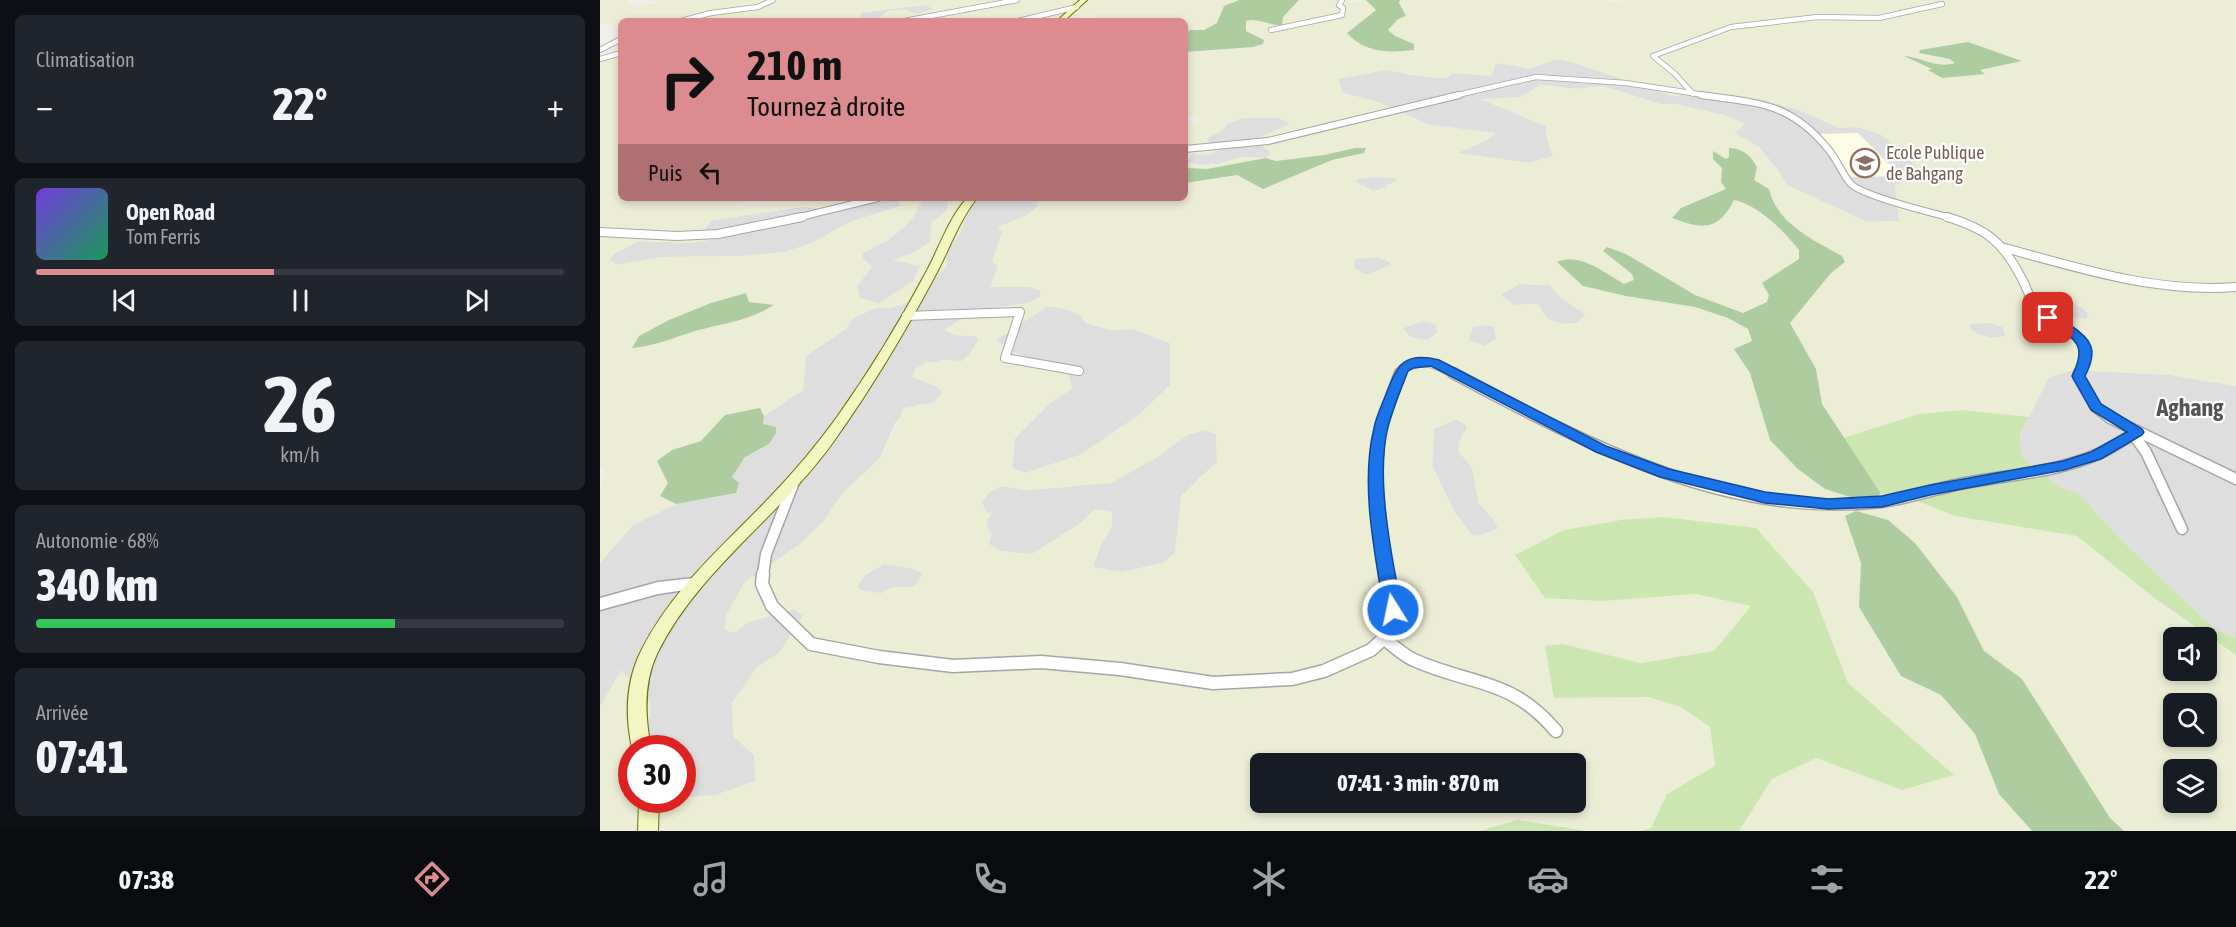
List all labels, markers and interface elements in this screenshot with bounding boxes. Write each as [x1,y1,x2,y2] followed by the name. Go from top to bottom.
[747,41,842,89] text: 210 m
[648,42,726,120] icon: right
[36,48,135,71] text: Climatisation
[273,78,327,130] text: 22°
[36,86,53,124] text: −
[547,86,564,124] text: +
[747,91,905,122] text: Tournez à droite
[1886,142,1984,184] place label: Ecole Publique de Bahgang
[1849,147,1881,179] school or university icon: Ecole Publique de Bahgang
[694,156,727,189] icon: left
[648,160,682,186] text: Puis
[126,199,215,225] text: Open Road
[126,225,200,248] text: Tom Ferris
[108,284,141,317] icon: previous
[284,284,317,317] icon: pause
[460,284,493,317] icon: next
[2022,292,2073,343] pin
[2031,301,2064,334] icon: arrive
[263,359,337,449] text: 26
[2156,394,2224,421] district label: Aghang
[280,443,320,466] text: km/h
[36,529,159,552] text: Autonomie · 68%
[36,559,158,611] text: 340 km
[1361,578,1425,642] position arrow
[2163,627,2217,813] map controls
[2163,627,2217,681] button: sound
[2163,693,2217,747] button: search
[36,701,88,724] text: Arrivée
[36,731,129,783] text: 07:41
[618,735,696,813] speed limit sign: 30
[2163,759,2217,813] button: layers
[1337,770,1499,796] text: 07:41 · 3 min · 870 m
[411,858,453,900] icon: directions
[690,858,732,900] icon: music
[969,858,1011,900] icon: phone
[1248,858,1290,900] icon: climate
[1527,858,1569,900] icon: car
[1806,858,1848,900] icon: filters
[118,864,174,895] text: 07:38
[2085,864,2117,895] text: 22°

